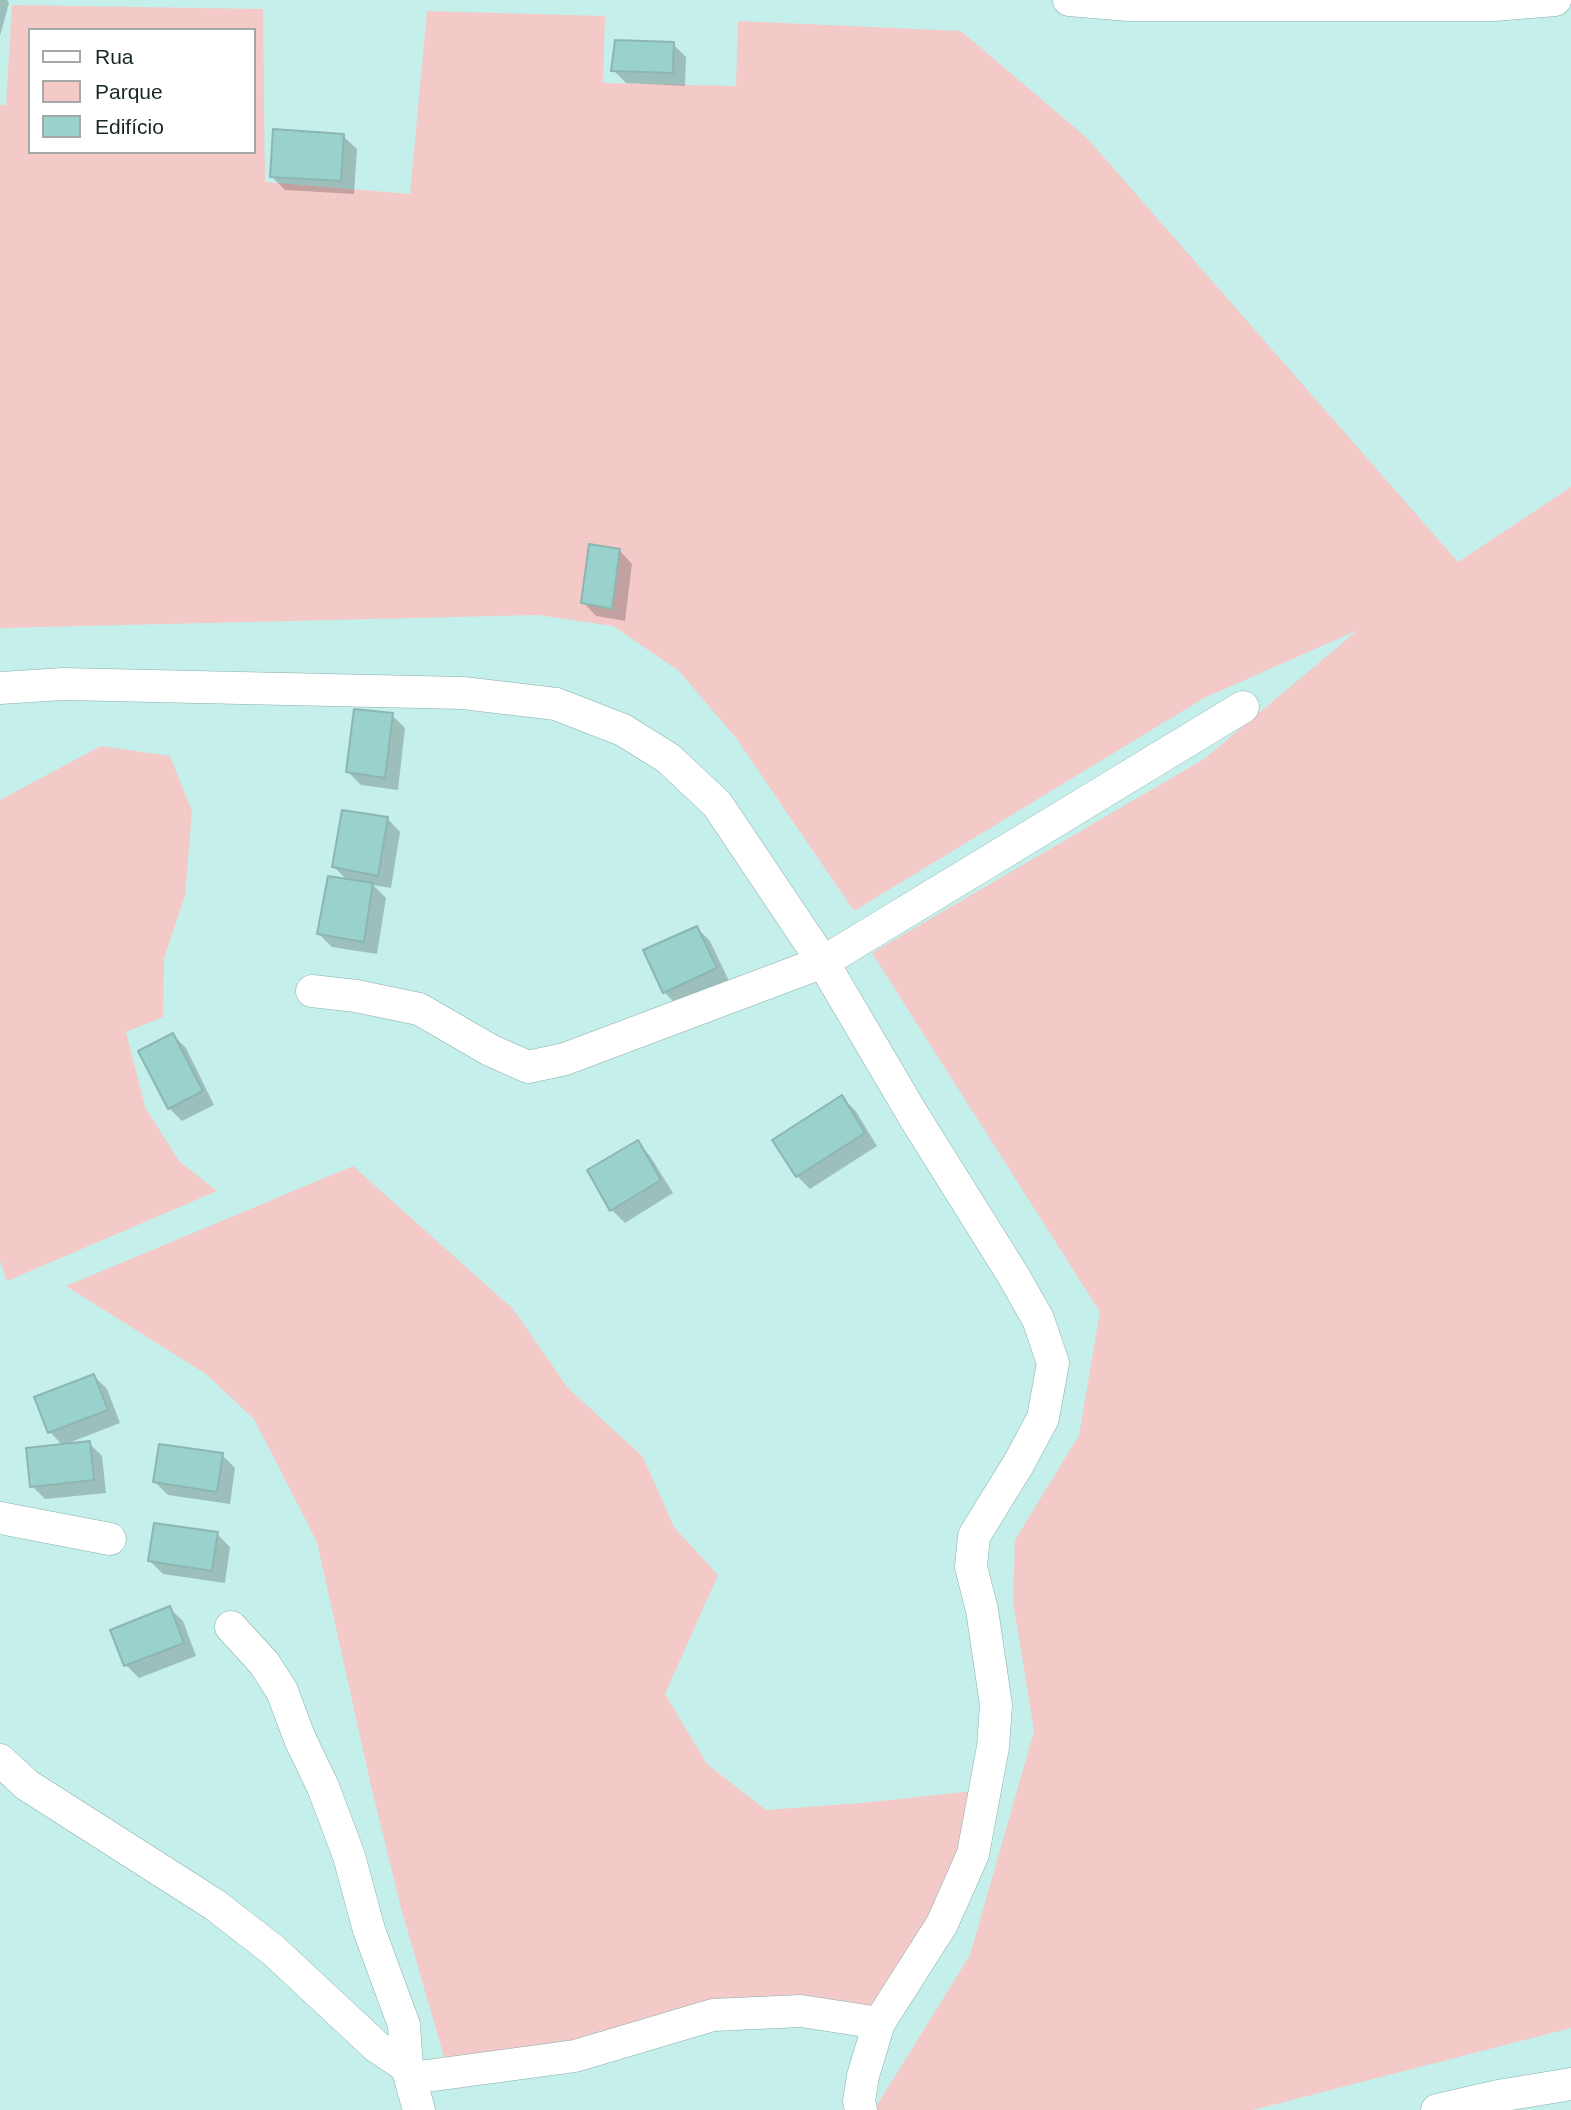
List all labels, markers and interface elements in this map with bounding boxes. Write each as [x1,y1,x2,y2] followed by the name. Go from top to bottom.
[28,28,256,154] legend
[95,45,134,68] text: Rua
[95,80,163,103] text: Parque
[95,115,164,138] text: Edifício

